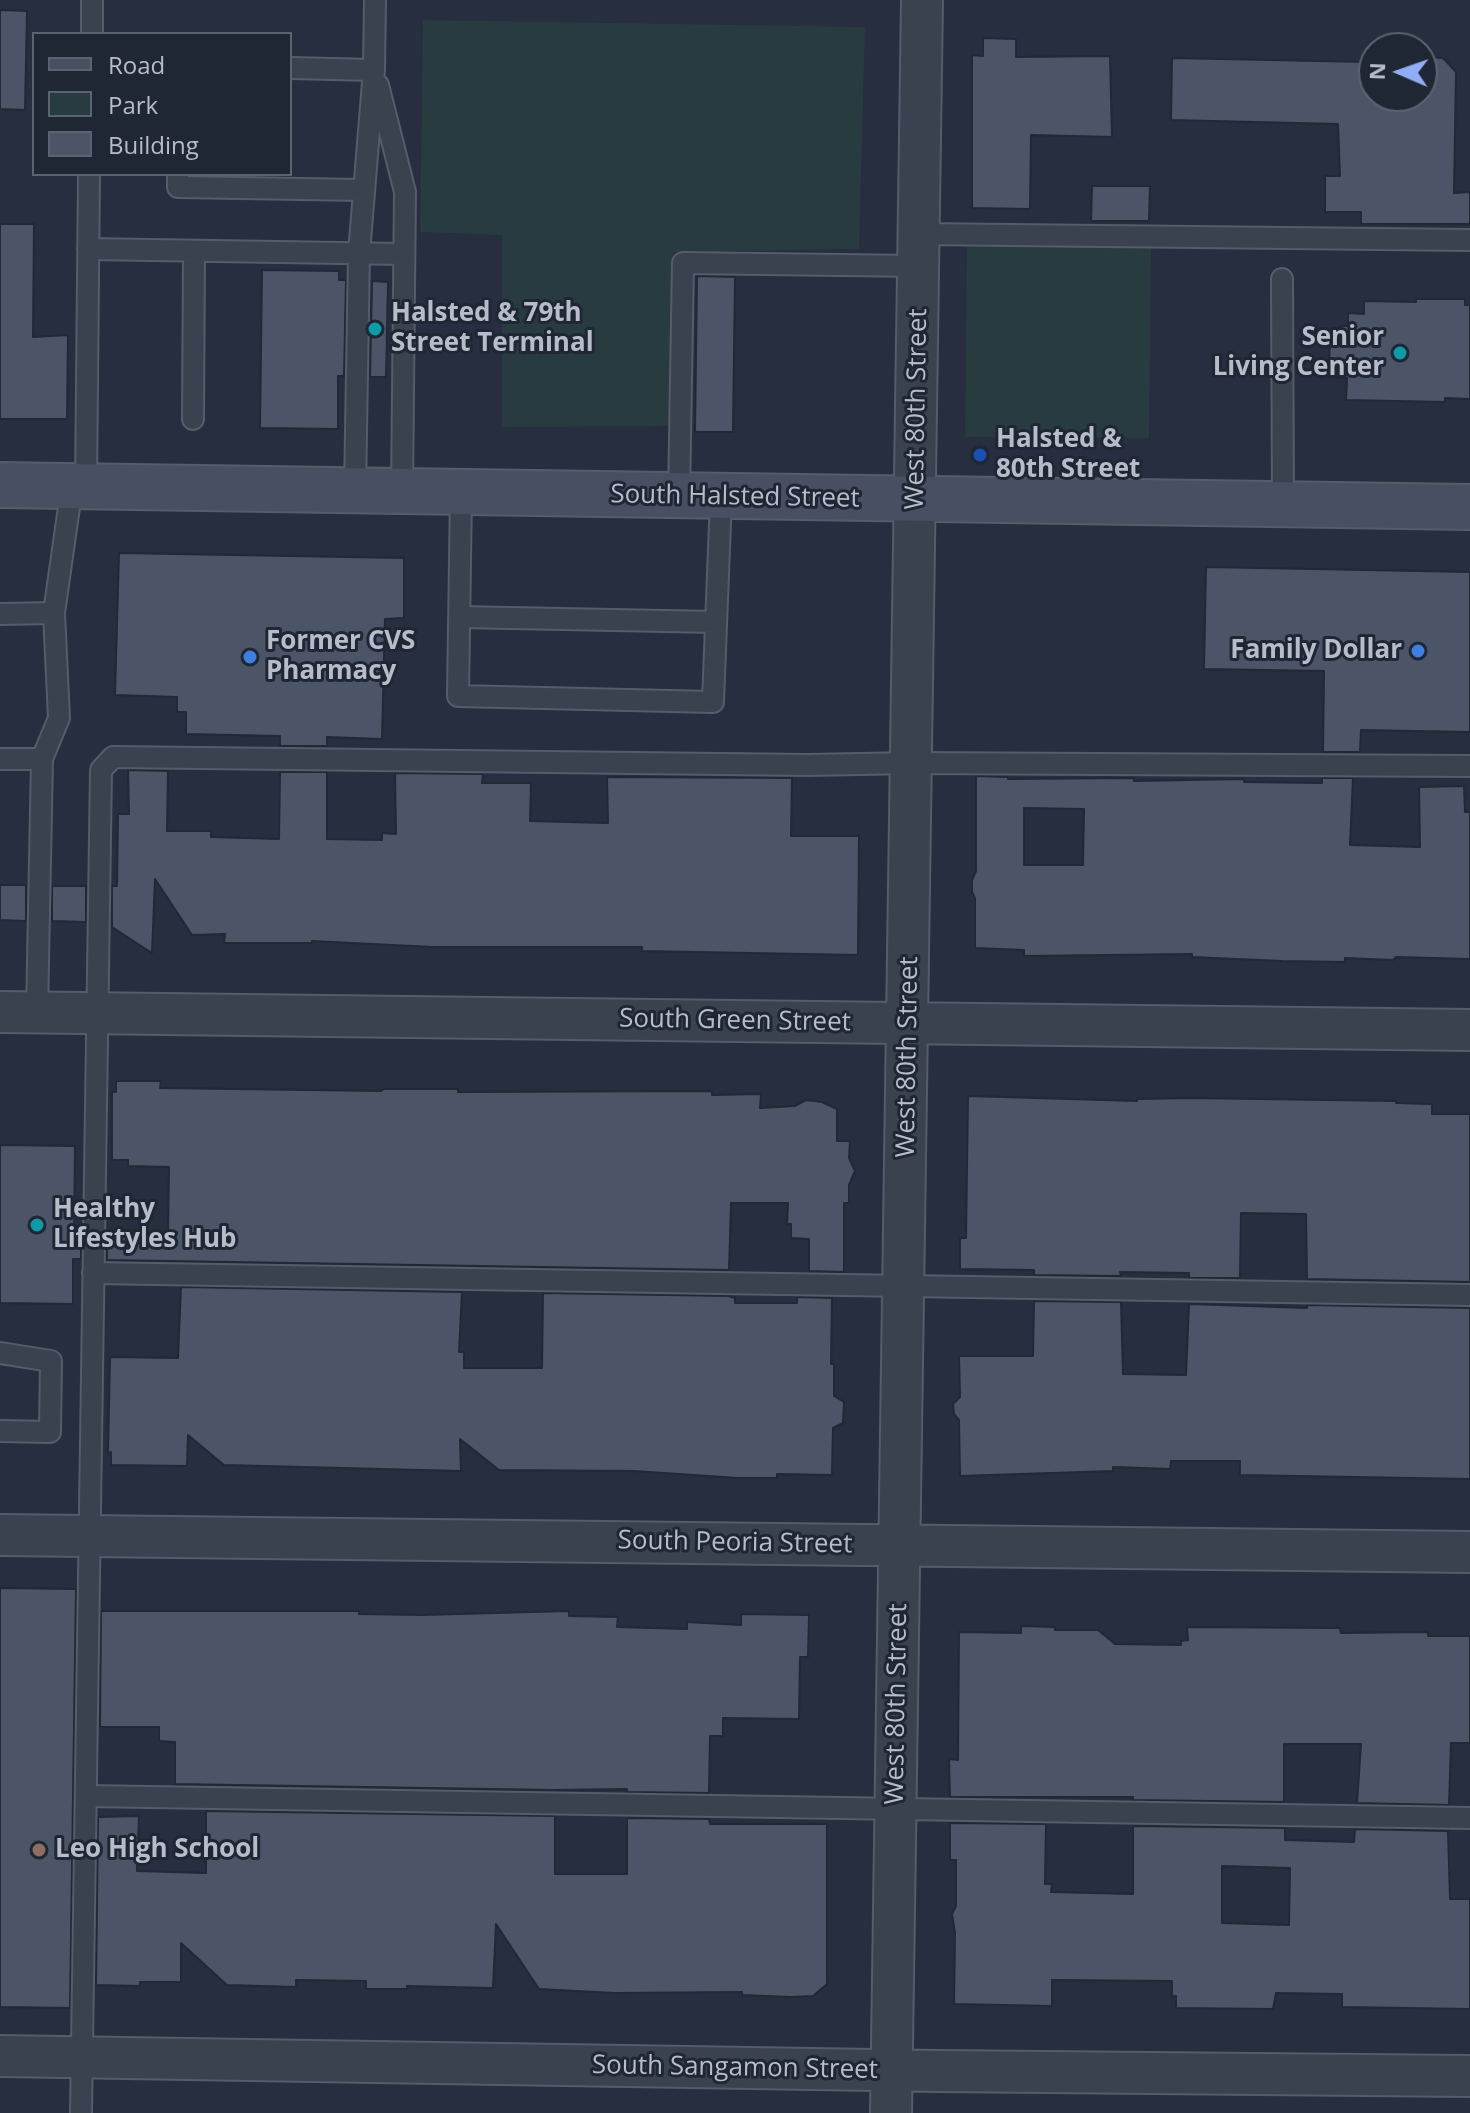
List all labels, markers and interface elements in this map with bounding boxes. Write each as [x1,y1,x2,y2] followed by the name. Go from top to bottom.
[32,32,292,176] legend
[1358,32,1438,112] north arrow
[108,48,165,81] text: Road
[1361,62,1391,81] text: N
[108,88,158,121] text: Park
[108,128,199,161] text: Building
[391,298,594,360] place label: Halsted & 79th Street Terminal
[900,308,934,510] street label: West 80th Street
[366,320,384,338] marker: Halsted & 79th Street Terminal
[1213,322,1384,384] place label: Senior Living Center
[1391,344,1409,362] marker: Senior Living Center
[996,424,1140,486] place label: Halsted & 80th Street
[971,446,989,464] marker: Halsted & 80th Street
[610,479,860,515] street label: South Halsted Street
[266,626,415,688] place label: Former CVS Pharmacy
[1230,635,1402,667] place label: Family Dollar
[1409,642,1427,660] marker: Family Dollar
[241,648,259,666] marker: Former CVS Pharmacy
[891,956,925,1158] street label: West 80th Street
[619,1003,851,1039] street label: South Green Street
[53,1194,236,1256] place label: Healthy Lifestyles Hub
[28,1216,46,1234] marker: Healthy Lifestyles Hub
[617,1525,853,1561] street label: South Peoria Street
[880,1603,914,1805] street label: West 80th Street
[55,1834,259,1866] place label: Leo High School
[30,1841,48,1859] marker: Leo High School
[592,2050,878,2086] street label: South Sangamon Street

